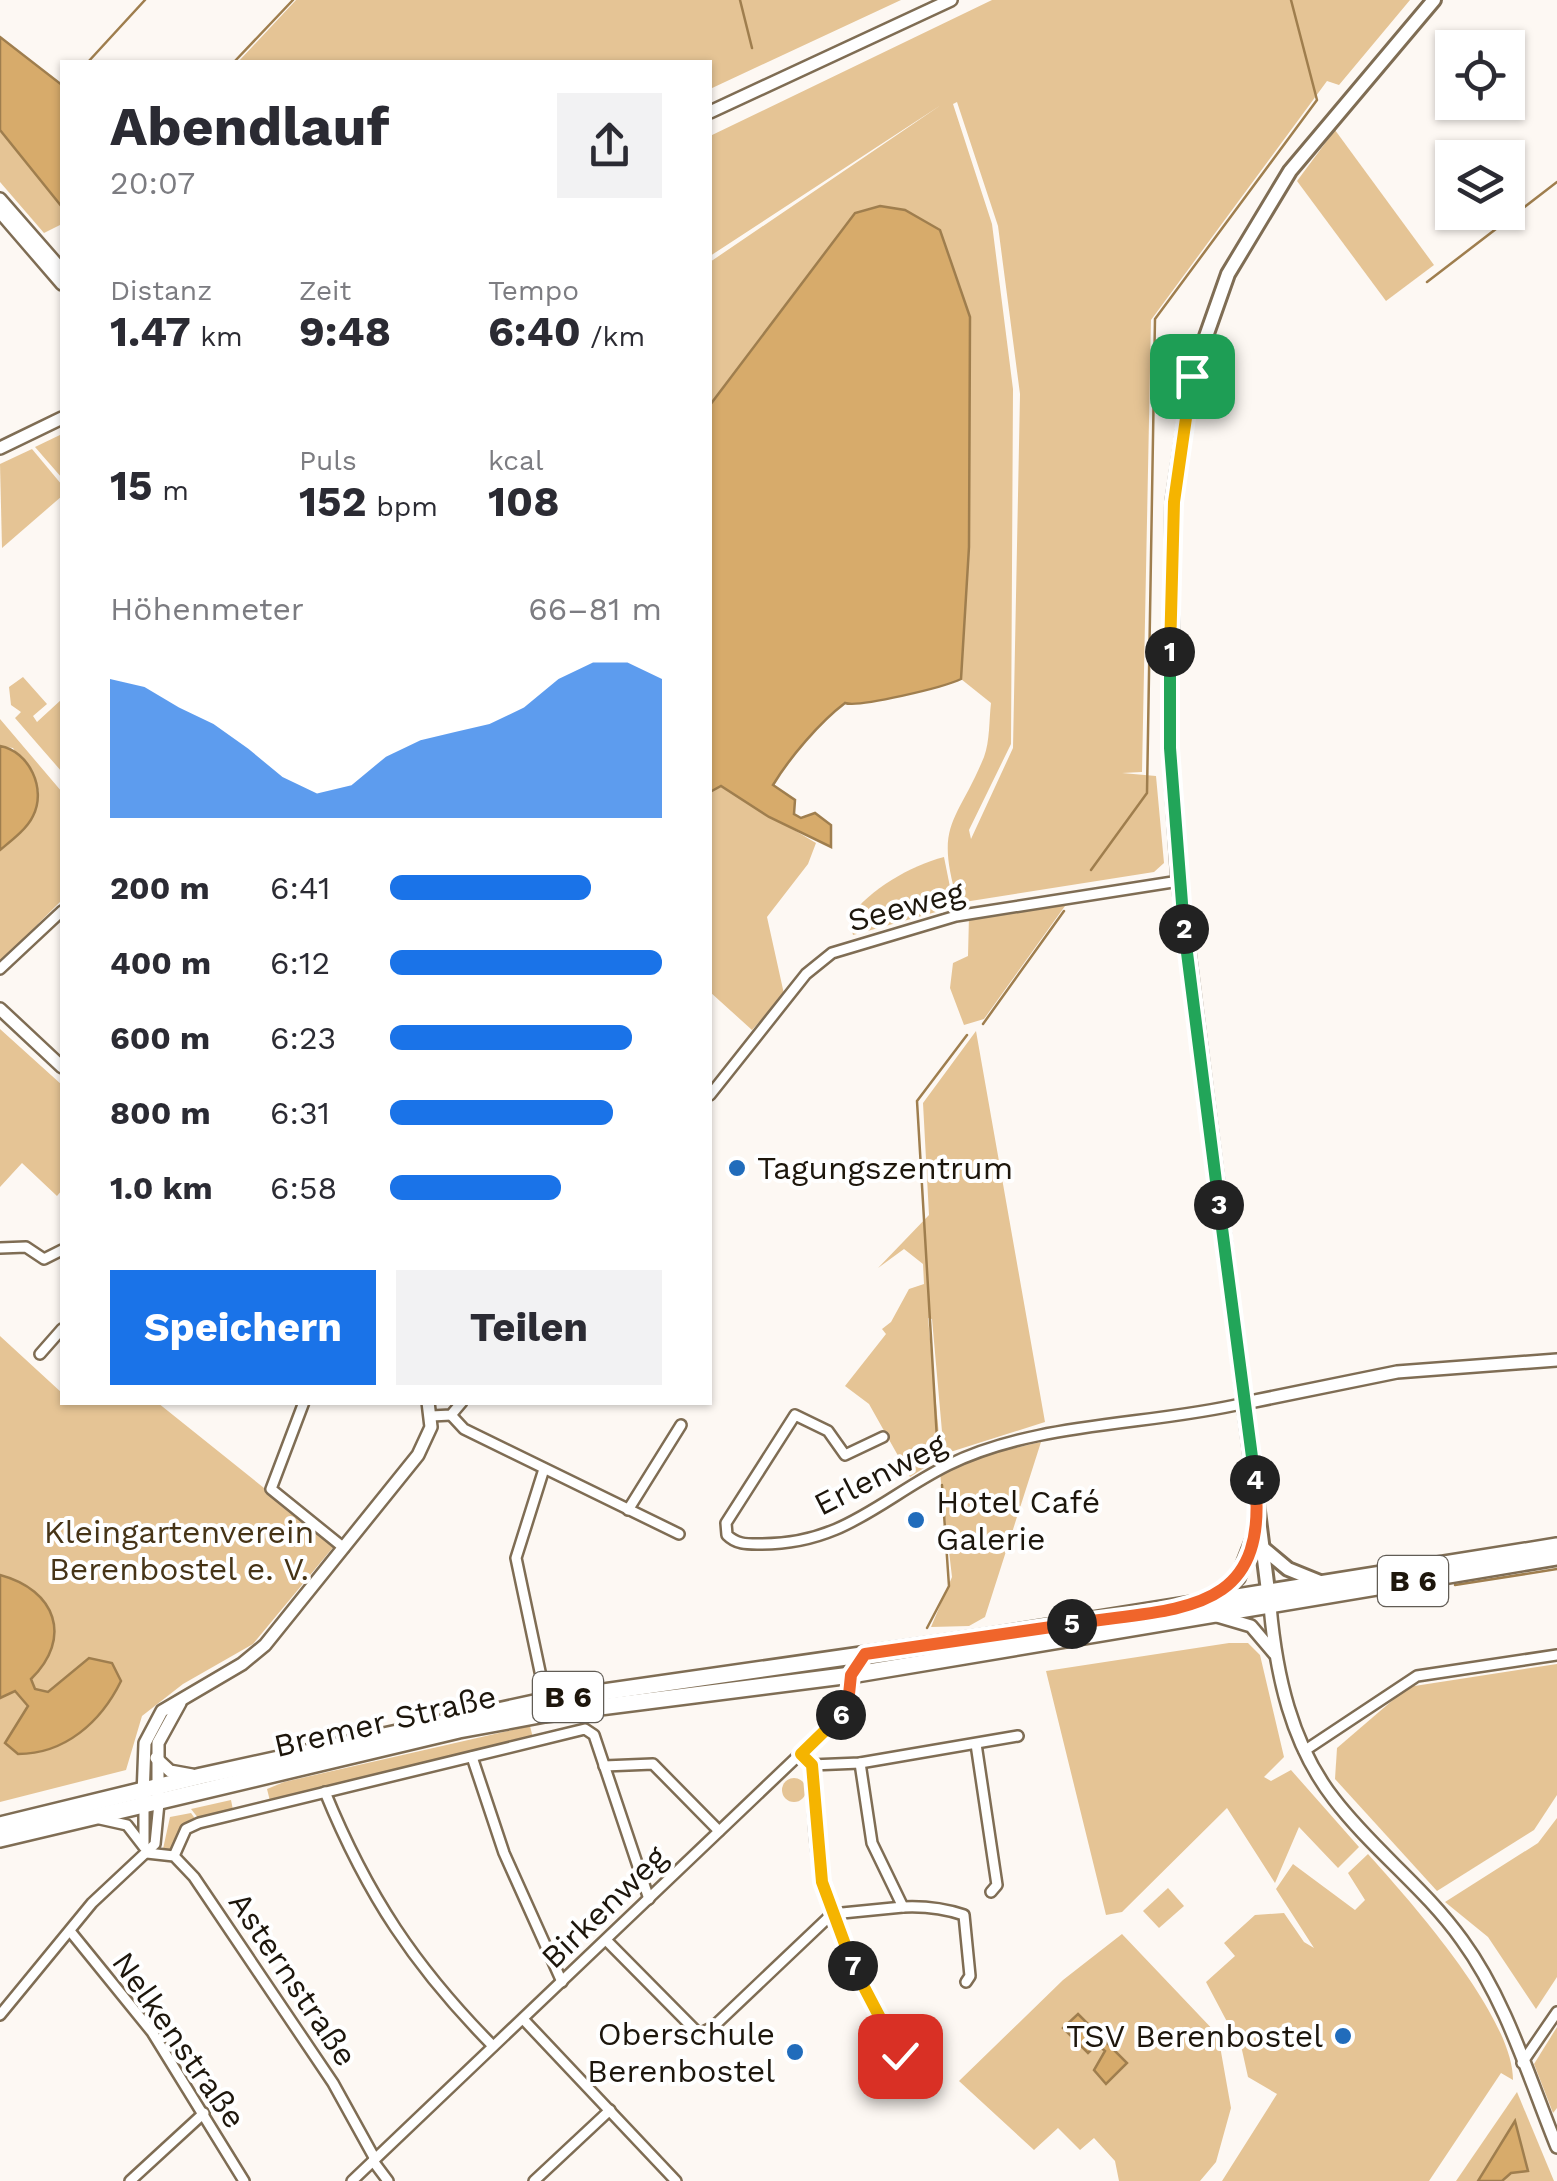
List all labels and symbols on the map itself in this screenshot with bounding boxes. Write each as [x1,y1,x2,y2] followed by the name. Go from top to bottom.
[1150,334,1235,419] pin
[1145,627,1195,677] pin: 1
[844,872,969,940] street label: Seeweg
[1159,904,1209,954] pin: 2
[757,1149,1013,1187] place label: Tagungszentrum
[726,1157,748,1179] marker: Tagungszentrum
[1194,1180,1244,1230] pin: 3
[808,1424,953,1523] street label: Erlenweg
[1230,1455,1280,1505] pin: 4
[936,1483,1100,1558] place label: Hotel Café Galerie
[905,1509,927,1531] marker: Hotel Café Galerie
[44,1513,314,1588] park label: Kleingartenverein Berenbostel e. V.
[1378,1556,1448,1606] road number: B 6
[1047,1599,1097,1649] pin: 5
[533,1672,603,1722] road number: B 6
[270,1677,500,1765] street label: Bremer Straße
[816,1690,866,1740] pin: 6
[533,1837,675,1976] street label: Birkenweg
[221,1885,365,2073] street label: Asternstraße
[828,1941,878,1991] pin: 7
[104,1945,254,2135] street label: Nelkenstraße
[858,2014,943,2099] pin
[587,2015,775,2090] place label: Oberschule Berenbostel
[1066,2017,1323,2055] place label: TSV Berenbostel
[1332,2025,1354,2047] marker: TSV Berenbostel
[784,2041,806,2063] marker: Oberschule Berenbostel

